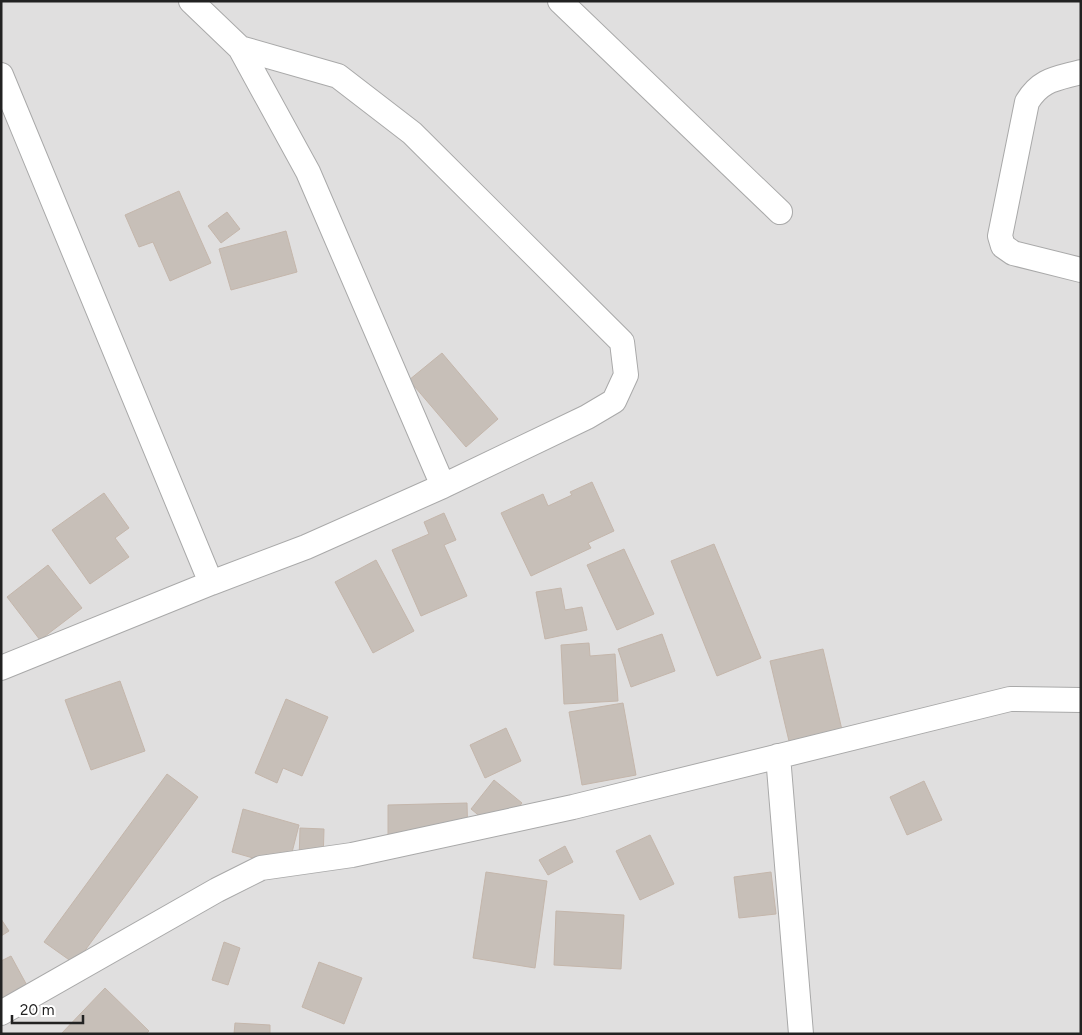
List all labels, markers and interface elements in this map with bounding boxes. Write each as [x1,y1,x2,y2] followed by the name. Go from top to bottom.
[12,992,84,1024] scale bar
[20,1001,54,1019] text: 20 m

